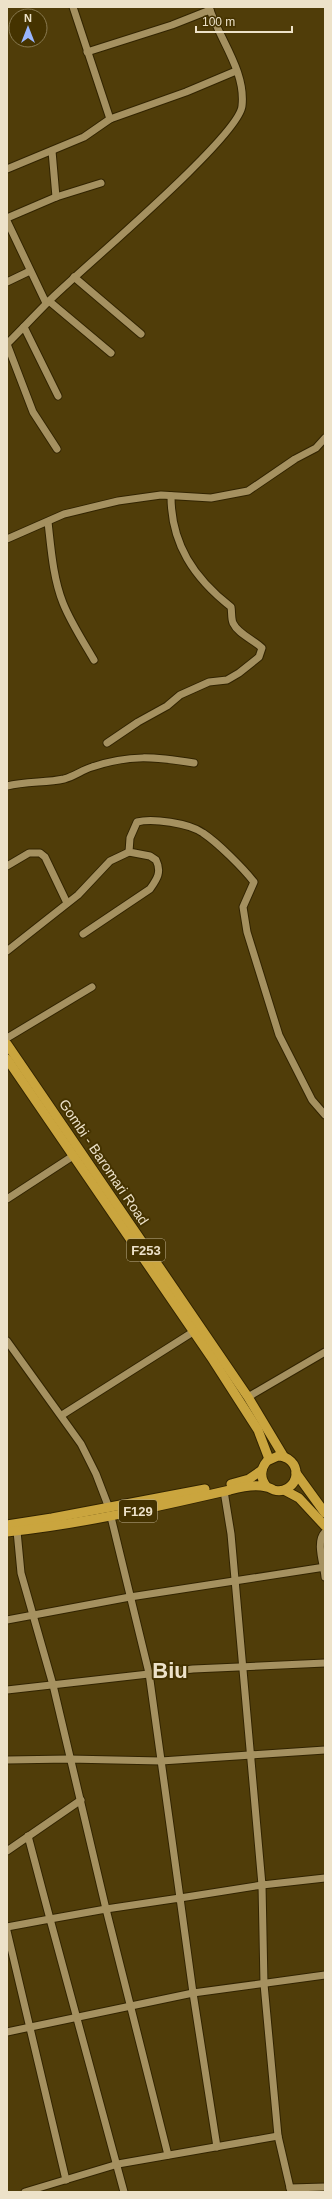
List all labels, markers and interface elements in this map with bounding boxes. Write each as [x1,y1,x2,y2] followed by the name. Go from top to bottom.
[8,8,48,48] north arrow
[196,8,292,34] scale bar
[24,12,32,24] text: N
[202,15,235,29] text: 100 m
[56,1096,152,1228] street label: Gombi - Baromari Road
[127,1239,165,1261] road number: F253
[119,1500,157,1522] road number: F129
[152,1658,188,1683] district label: Biu

